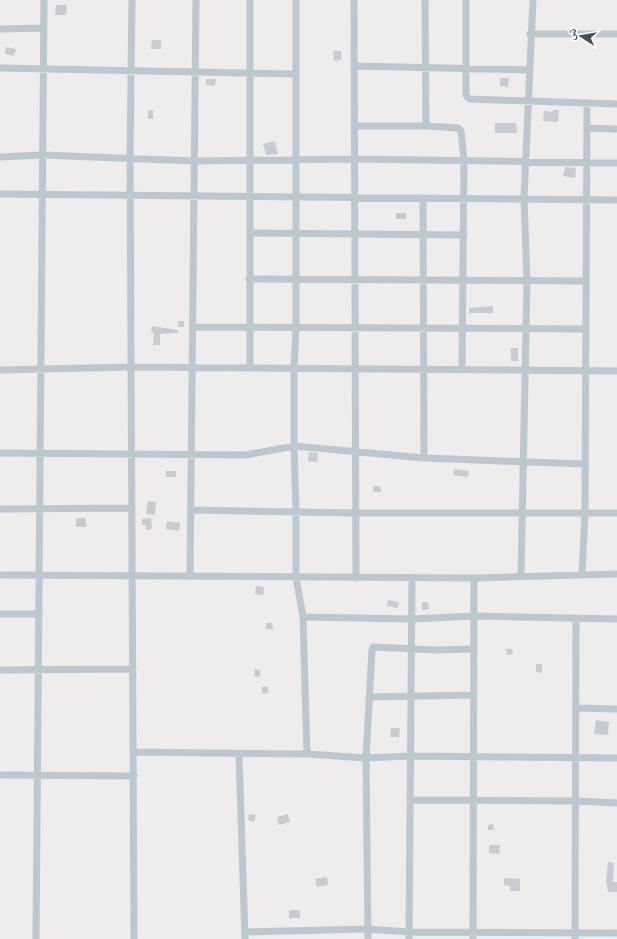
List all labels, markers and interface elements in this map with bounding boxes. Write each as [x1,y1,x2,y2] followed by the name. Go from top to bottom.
[561,16,601,56] north arrow
[564,27,580,41] text: ش

